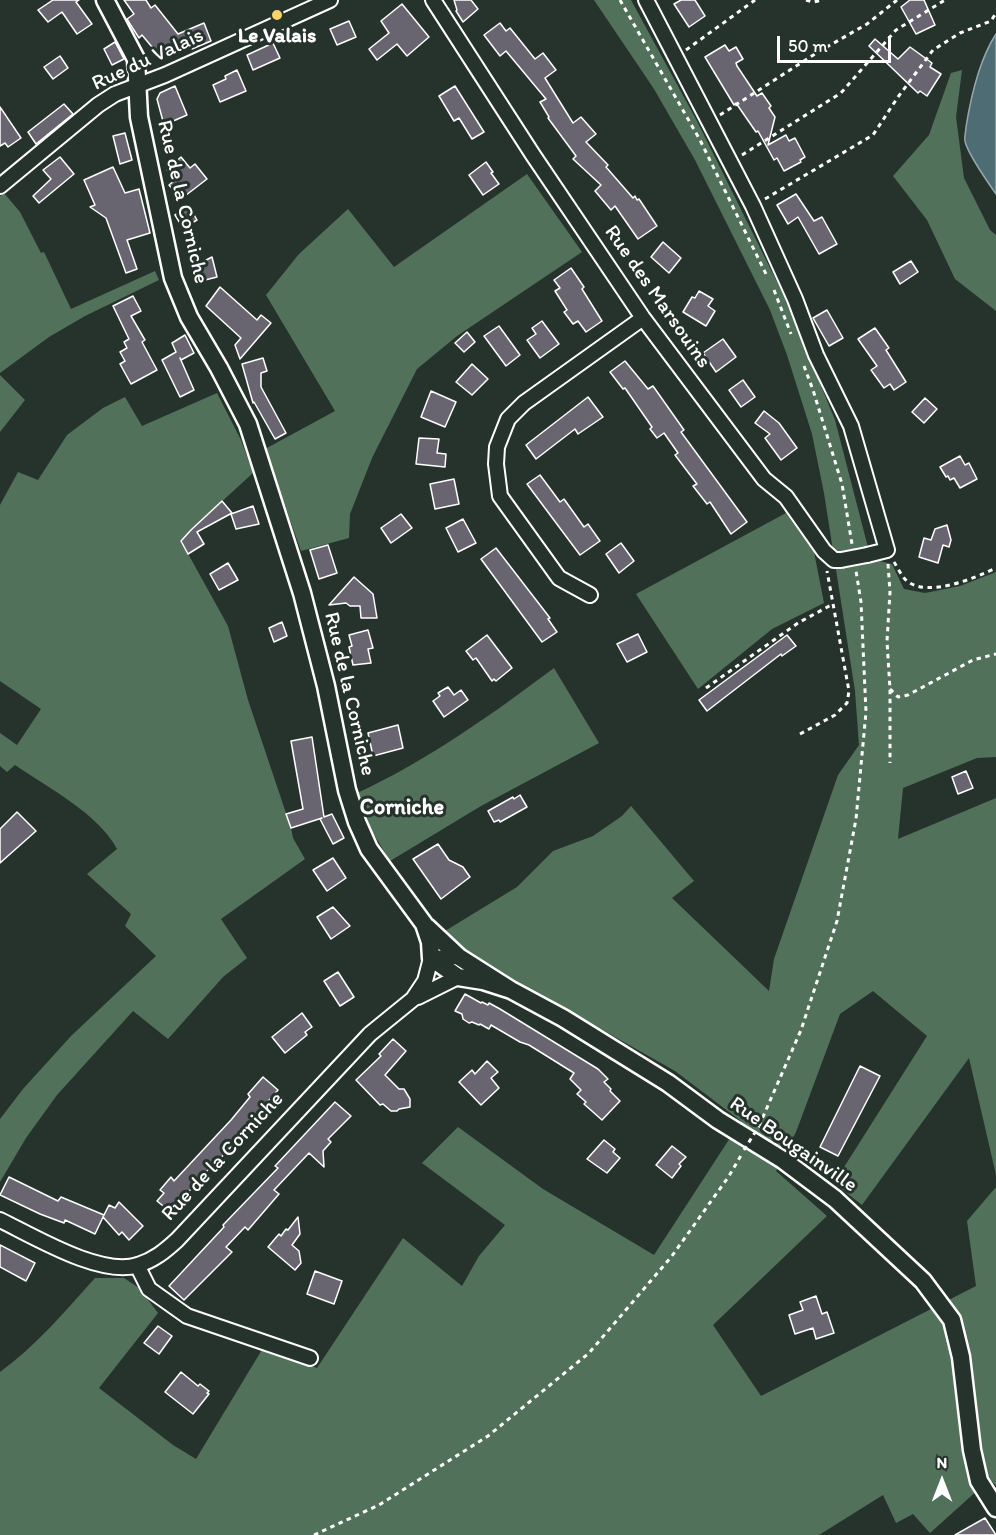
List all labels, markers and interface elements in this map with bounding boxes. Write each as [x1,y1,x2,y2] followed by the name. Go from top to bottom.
[270,8,284,22] marker: Le Valais
[88,23,208,97] street label: Rue du Valais
[238,24,316,50] place label: Le Valais
[780,24,894,62] scale bar
[788,35,828,57] text: 50 m
[151,118,213,286] street label: Rue de la Corniche
[598,221,716,373] street label: Rue des Marsouins
[318,610,380,778] street label: Rue de la Corniche
[360,795,444,821] district label: Corniche
[157,1087,289,1227] street label: Rue de la Corniche
[724,1092,862,1198] street label: Rue Bougainville
[912,1451,972,1511] north arrow
[937,1453,947,1472] text: N

